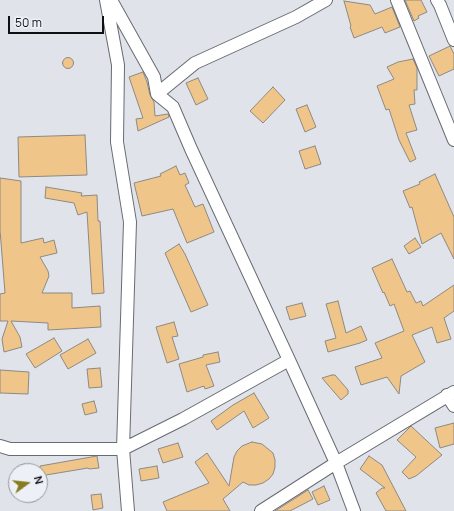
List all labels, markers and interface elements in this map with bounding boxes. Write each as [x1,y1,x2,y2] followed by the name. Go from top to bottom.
[10,8,106,34] scale bar
[15,14,42,31] text: 50 m
[8,463,48,503] north arrow
[31,474,47,486] text: N

